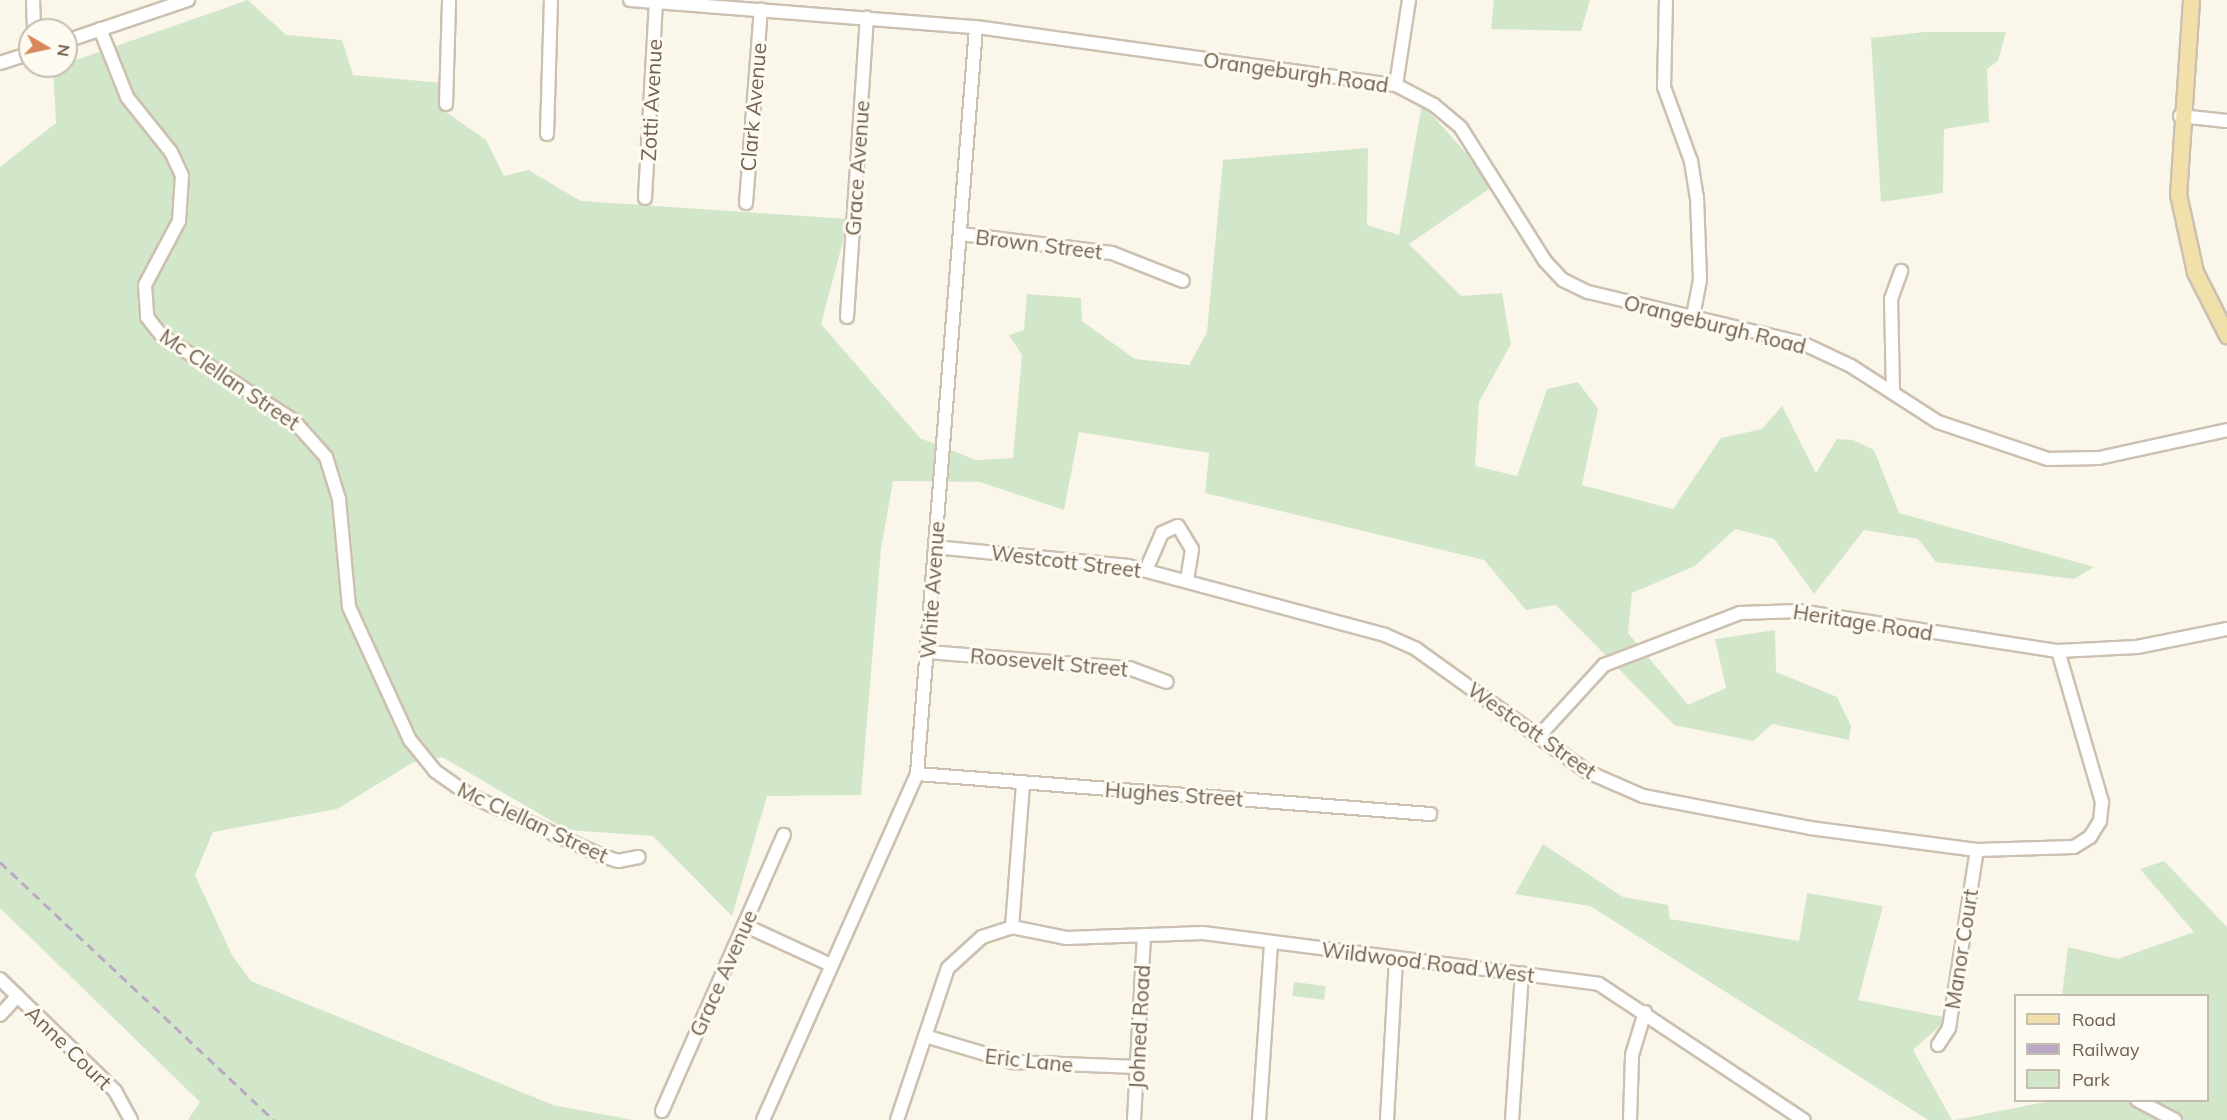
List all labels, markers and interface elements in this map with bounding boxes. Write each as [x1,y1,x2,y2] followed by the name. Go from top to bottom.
[18,18,78,78] north arrow
[635,38,667,162] street label: Zotti Avenue
[735,42,771,172] street label: Clark Avenue
[53,43,75,58] text: N
[1202,47,1390,97] street label: Orangeburgh Road
[840,99,874,237] street label: Grace Avenue
[974,224,1104,264] street label: Brown Street
[1621,289,1809,359] street label: Orangeburgh Road
[155,323,305,435] street label: Mc Clellan Street
[915,520,949,660] street label: White Avenue
[989,539,1143,583] street label: Westcott Street
[1791,599,1935,645] street label: Heritage Road
[969,643,1129,681] street label: Roosevelt Street
[1463,676,1601,784] street label: Westcott Street
[454,776,612,868] street label: Mc Clellan Street
[1104,777,1244,811] street label: Hughes Street
[1939,887,1983,1011] street label: Manor Court
[684,906,762,1040] street label: Grace Avenue
[1320,936,1536,988] street label: Wildwood Road West
[1123,964,1155,1090] street label: Johned Road
[2014,994,2209,1102] legend
[21,1000,117,1094] street label: Anne Court
[2072,1008,2116,1031] text: Road
[2072,1038,2140,1061] text: Railway
[984,1043,1074,1077] street label: Eric Lane
[2072,1068,2110,1091] text: Park

